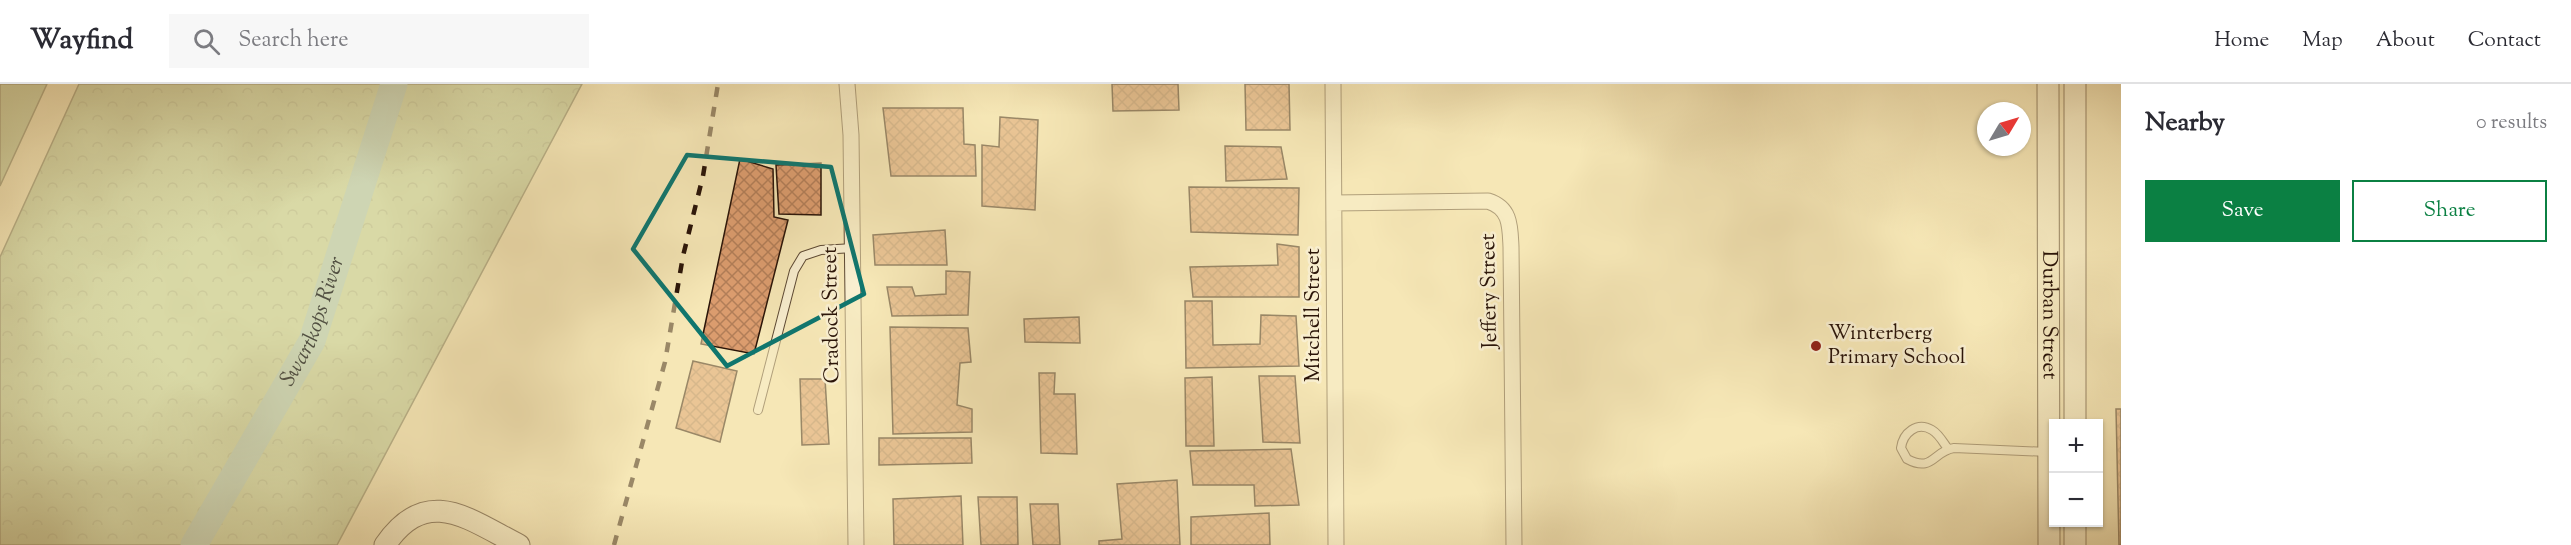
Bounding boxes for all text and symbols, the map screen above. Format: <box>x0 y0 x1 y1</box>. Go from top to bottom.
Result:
search box <box>169 14 589 68</box>
text: Wayfind <box>30 21 133 61</box>
icon: search <box>190 25 223 58</box>
text: Search here <box>238 25 349 57</box>
text: Home <box>2214 26 2269 56</box>
text: Map <box>2302 26 2343 56</box>
text: About <box>2376 26 2435 56</box>
text: Contact <box>2468 26 2541 56</box>
north arrow <box>1977 102 2031 156</box>
text: Nearby <box>2145 105 2225 142</box>
text: 0 results <box>2476 109 2547 138</box>
button: Save <box>2145 180 2340 242</box>
button: Share <box>2352 180 2547 242</box>
street label: Jeffery Street <box>1474 233 1506 350</box>
street label: Cradock Street <box>816 246 848 384</box>
street label: Mitchell Street <box>1299 248 1329 382</box>
street label: Durban Street <box>2033 251 2064 379</box>
water label: Swartkops River <box>273 253 354 393</box>
place label: Winterberg Primary School <box>1828 319 1966 373</box>
marker: Winterberg Primary School <box>1809 339 1823 353</box>
map controls <box>2049 419 2103 527</box>
button: + <box>2049 419 2103 473</box>
button: − <box>2049 473 2103 527</box>

